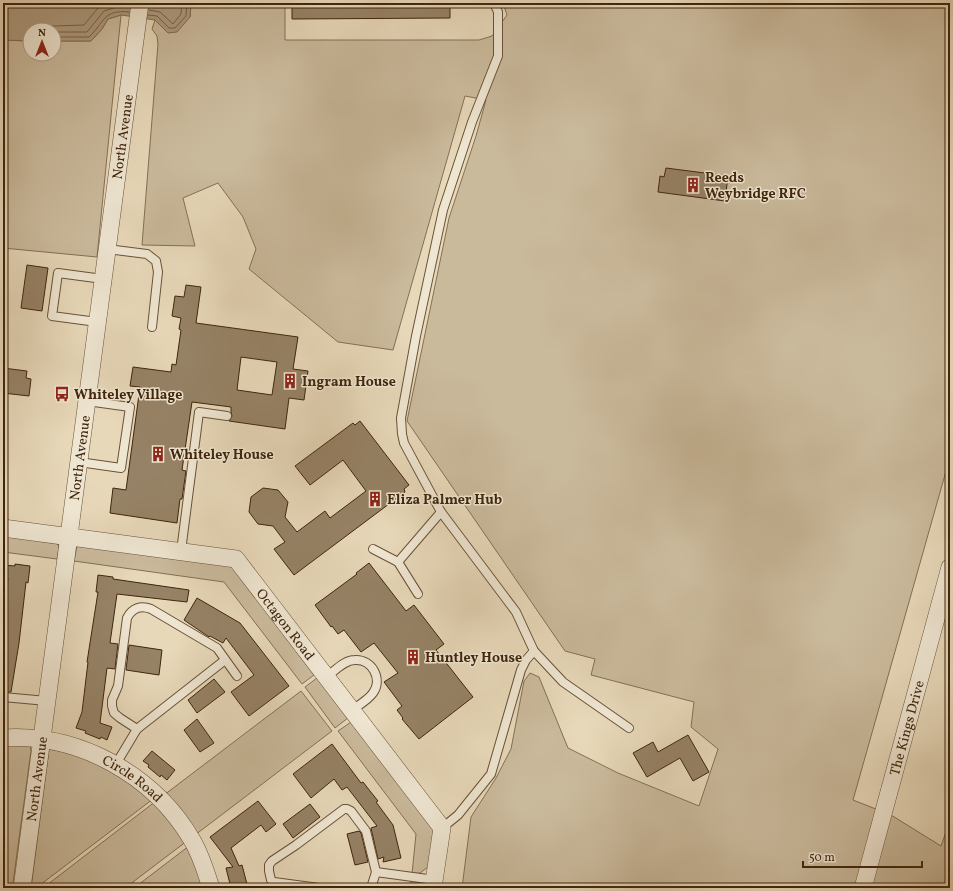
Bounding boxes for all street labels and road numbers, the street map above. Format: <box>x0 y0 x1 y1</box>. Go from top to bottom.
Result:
street label: North Avenue <box>109 93 139 181</box>
street label: North Avenue <box>66 414 96 502</box>
street label: Octagon Road <box>251 585 318 665</box>
street label: The Kings Drive <box>886 678 930 778</box>
street label: North Avenue <box>23 735 53 823</box>
street label: Circle Road <box>99 751 166 807</box>

